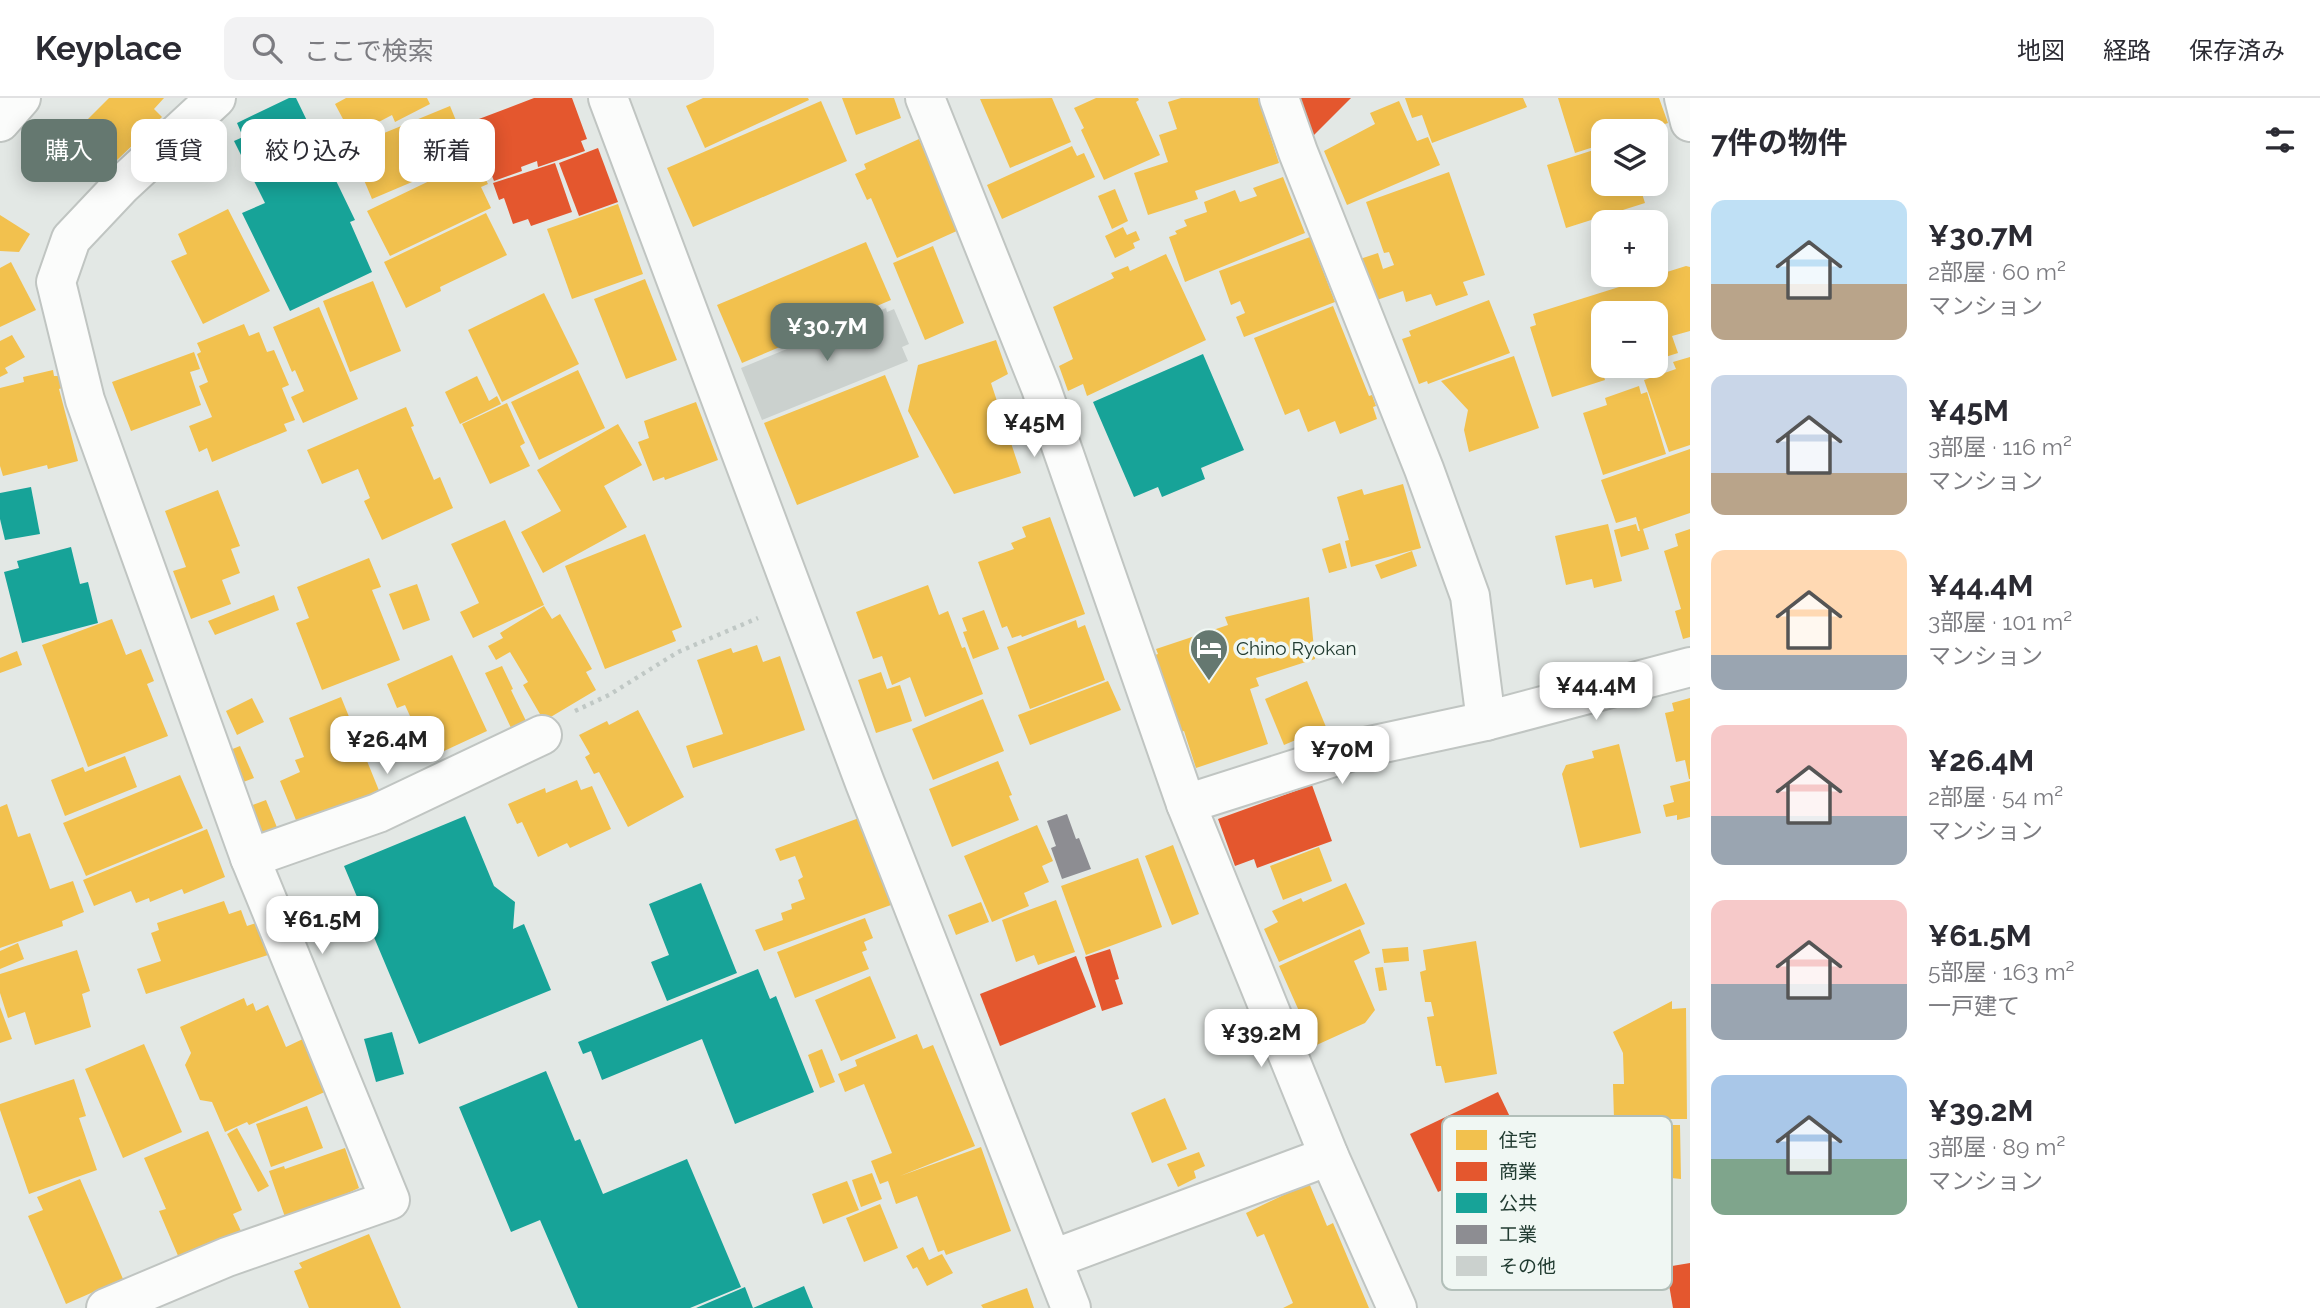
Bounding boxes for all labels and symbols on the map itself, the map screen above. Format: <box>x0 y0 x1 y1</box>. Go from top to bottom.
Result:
pin: ¥30.7M <box>770 303 884 363</box>
pin: ¥45M <box>993 400 1075 459</box>
hotel icon: Chino Ryokan <box>1188 627 1230 682</box>
place label: Chino Ryokan <box>1236 637 1357 659</box>
pin: ¥44.4M <box>1539 662 1653 722</box>
pin: ¥26.4M <box>330 716 444 776</box>
pin: ¥70M <box>1301 726 1383 786</box>
pin: ¥61.5M <box>265 896 379 956</box>
pin: ¥39.2M <box>1204 1010 1318 1069</box>
legend <box>1442 1116 1672 1290</box>
text: 住宅 <box>1499 1129 1537 1151</box>
text: 商業 <box>1499 1160 1537 1182</box>
text: 公共 <box>1499 1192 1537 1214</box>
text: 工業 <box>1499 1223 1537 1245</box>
text: その他 <box>1499 1255 1556 1277</box>

